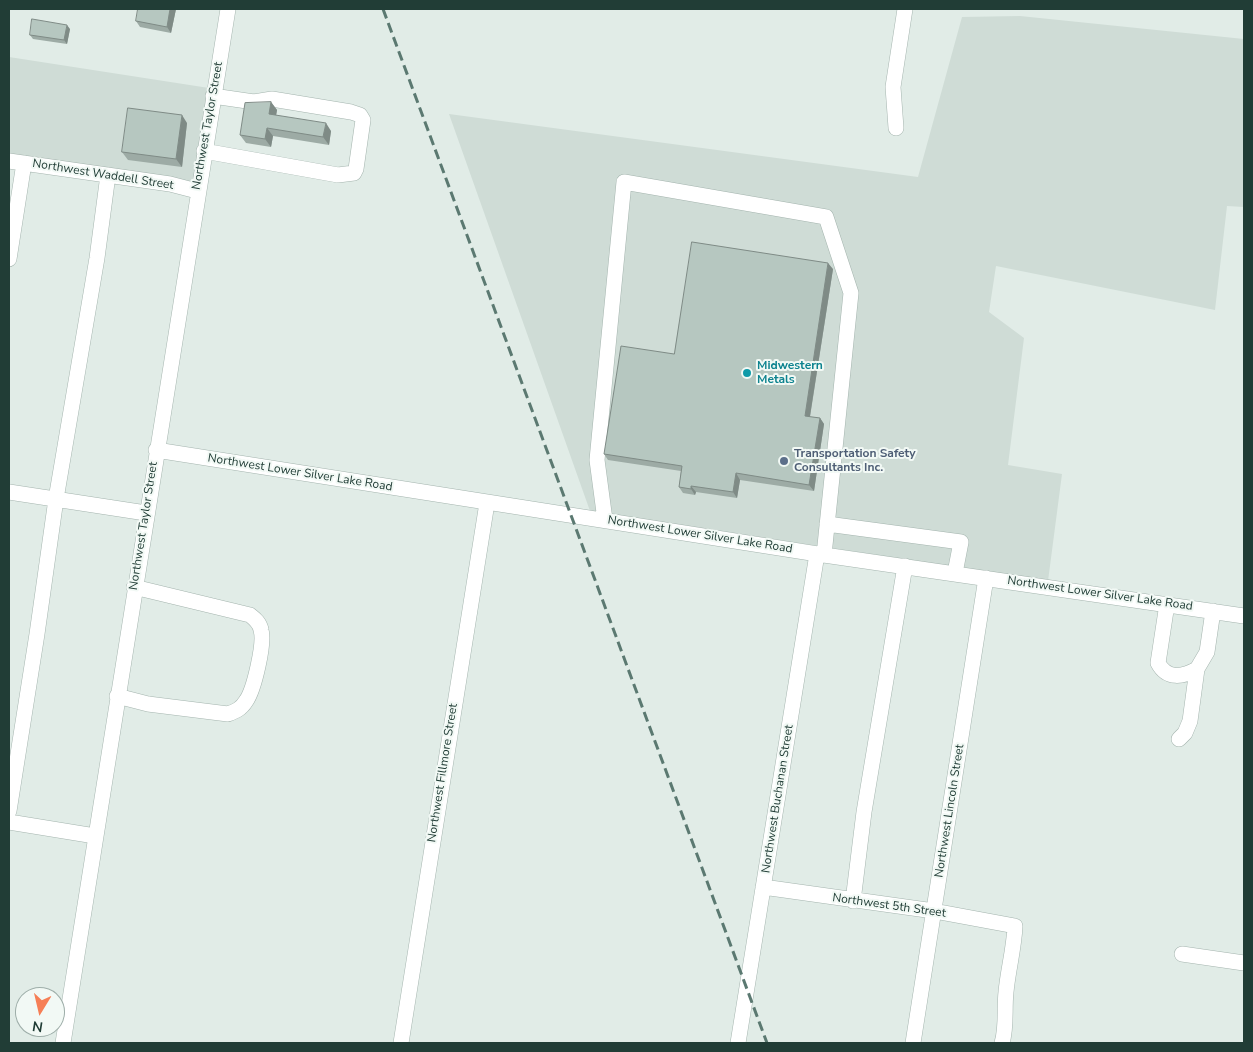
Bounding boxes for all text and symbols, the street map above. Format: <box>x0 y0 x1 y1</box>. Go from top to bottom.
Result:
street label: Northwest Taylor Street <box>190 61 226 191</box>
street label: Northwest Waddell Street <box>31 157 175 193</box>
place label: Midwestern Metals <box>757 359 823 387</box>
marker: Midwestern Metals <box>741 367 753 379</box>
place label: Transportation Safety Consultants Inc. <box>794 447 916 475</box>
street label: Northwest Lower Silver Lake Road <box>207 451 393 495</box>
marker: Transportation Safety Consultants Inc. <box>778 455 790 467</box>
street label: Northwest Taylor Street <box>127 461 161 591</box>
street label: Northwest Lower Silver Lake Road <box>607 513 793 557</box>
street label: Northwest Lower Silver Lake Road <box>1006 574 1194 614</box>
street label: Northwest Fillmore Street <box>425 703 461 843</box>
street label: Northwest Buchanan Street <box>759 724 797 874</box>
street label: Northwest Lincoln Street <box>932 743 968 879</box>
street label: Northwest 5th Street <box>831 891 947 921</box>
north arrow <box>15 987 65 1037</box>
text: N <box>31 1016 44 1037</box>

